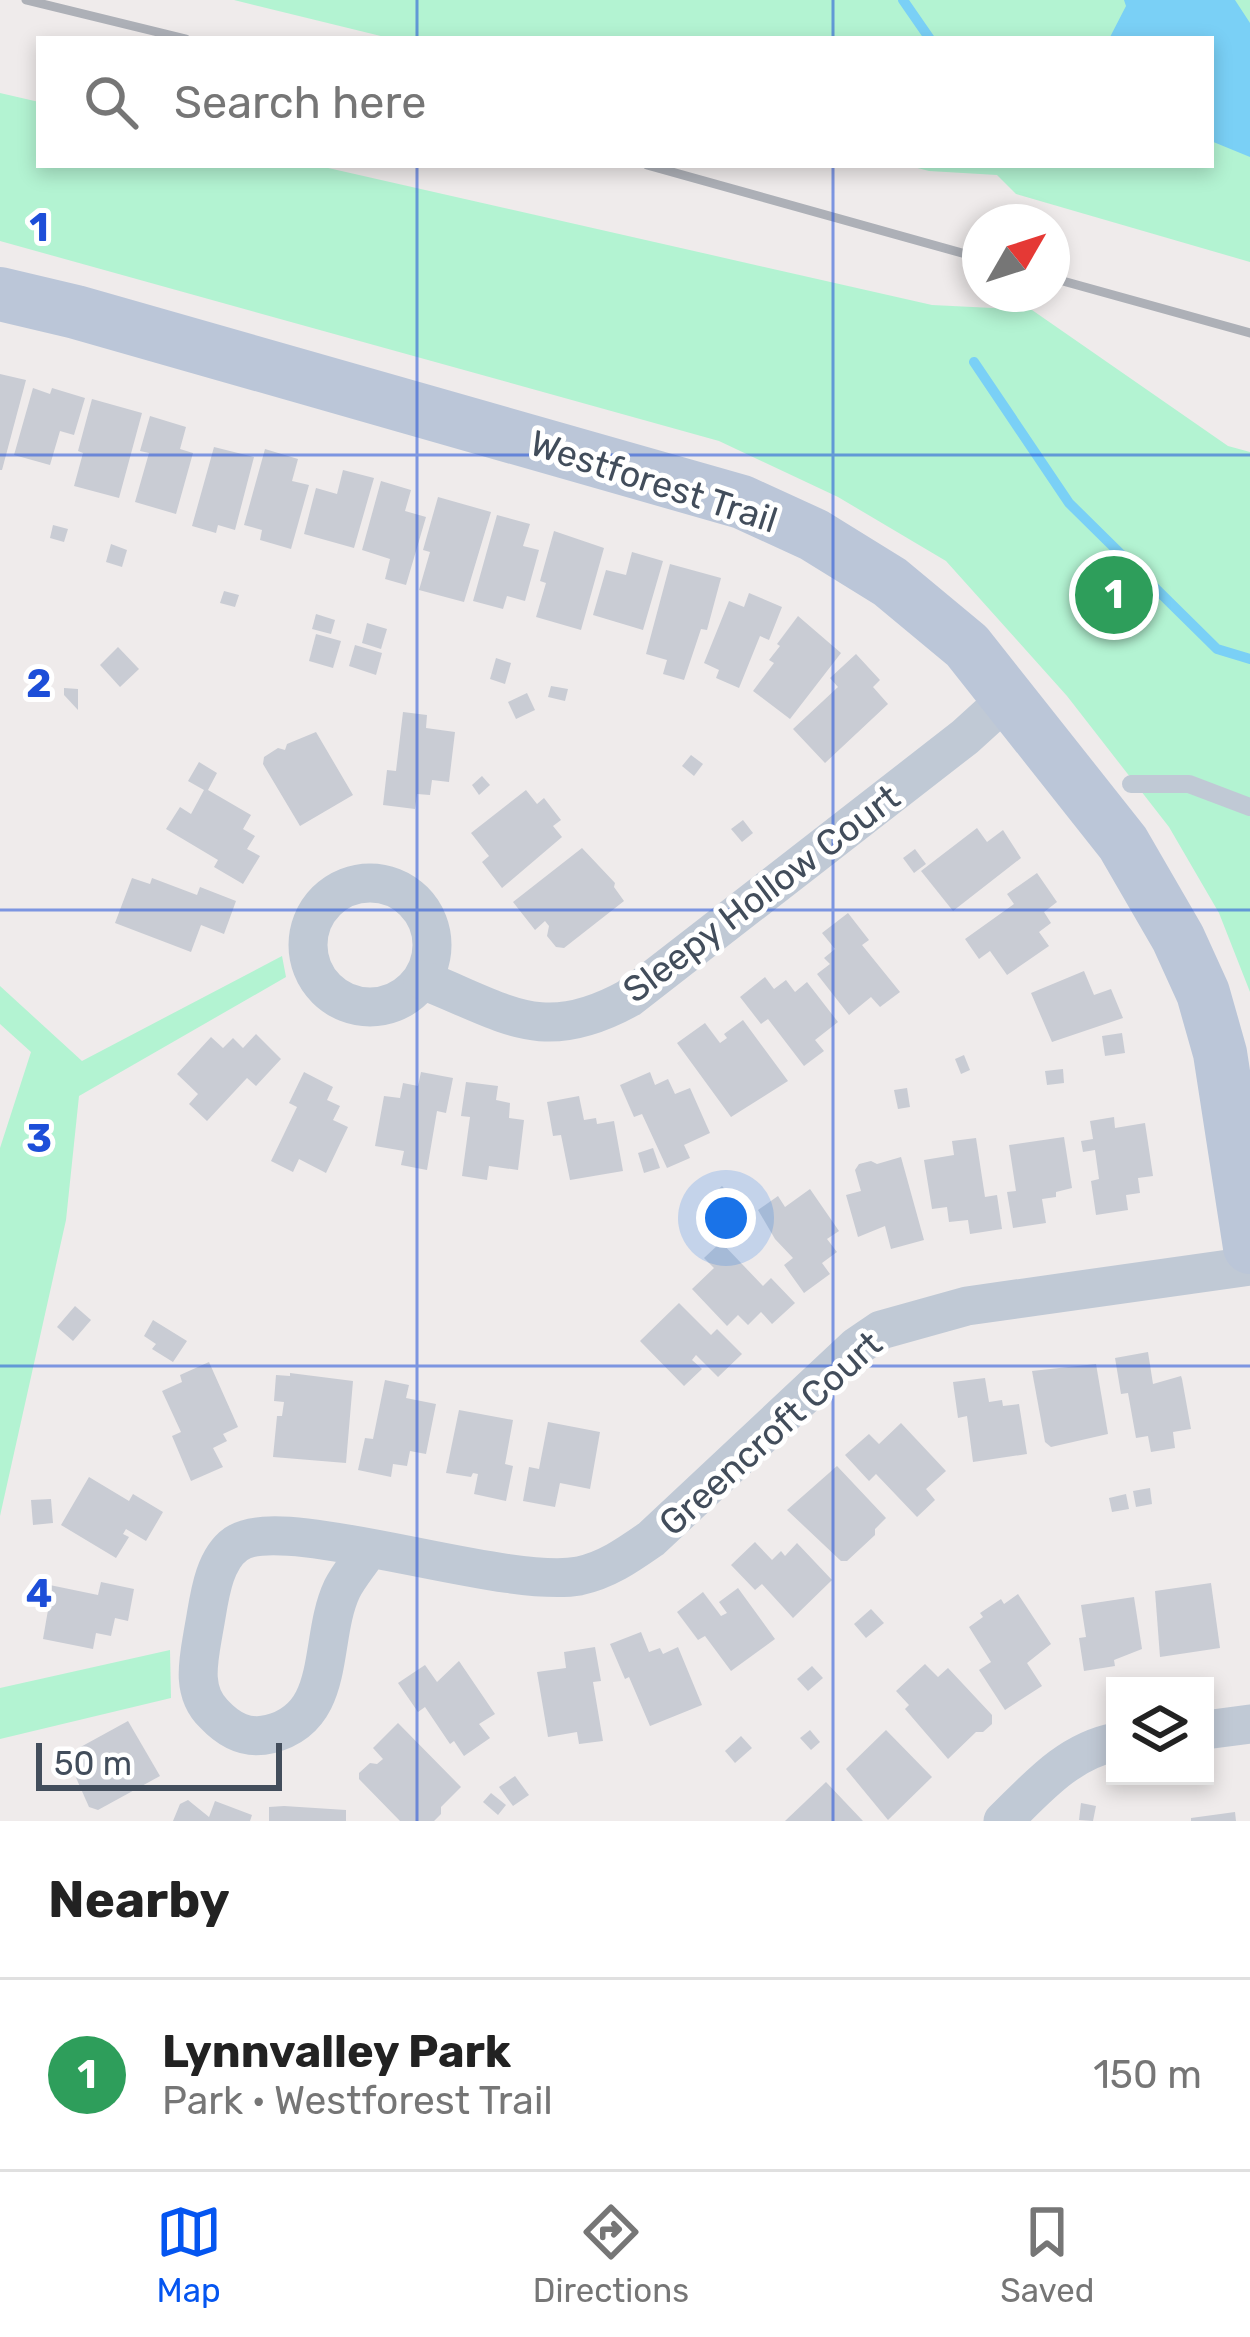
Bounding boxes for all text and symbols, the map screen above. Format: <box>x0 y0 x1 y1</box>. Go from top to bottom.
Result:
search box <box>36 36 1214 168</box>
icon: search <box>78 69 144 135</box>
text: Search here <box>174 76 426 129</box>
north arrow <box>962 204 1070 312</box>
text: 1 <box>29 205 49 251</box>
street label: Westforest Trail <box>525 421 783 542</box>
pin: 1 <box>1075 550 1153 640</box>
text: 2 <box>26 661 52 707</box>
street label: Sleepy Hollow Court <box>615 775 908 1011</box>
text: 3 <box>26 1116 52 1162</box>
your location <box>696 1188 756 1248</box>
street label: Greencroft Court <box>650 1322 890 1545</box>
text: 4 <box>26 1571 52 1617</box>
map controls <box>1106 1677 1214 1785</box>
button: layers <box>1106 1677 1214 1785</box>
scale bar <box>36 1737 282 1790</box>
text: 50 m <box>54 1744 132 1783</box>
text: Nearby <box>48 1869 230 1930</box>
text: Lynnvalley Park <box>162 2025 511 2078</box>
text: 1 <box>77 2052 97 2098</box>
text: 150 m <box>1093 2052 1202 2098</box>
text: Park · Westforest Trail <box>162 2078 553 2124</box>
tab: Map <box>156 2199 222 2310</box>
tab: Directions <box>533 2199 689 2310</box>
tab: Saved <box>1000 2199 1094 2310</box>

